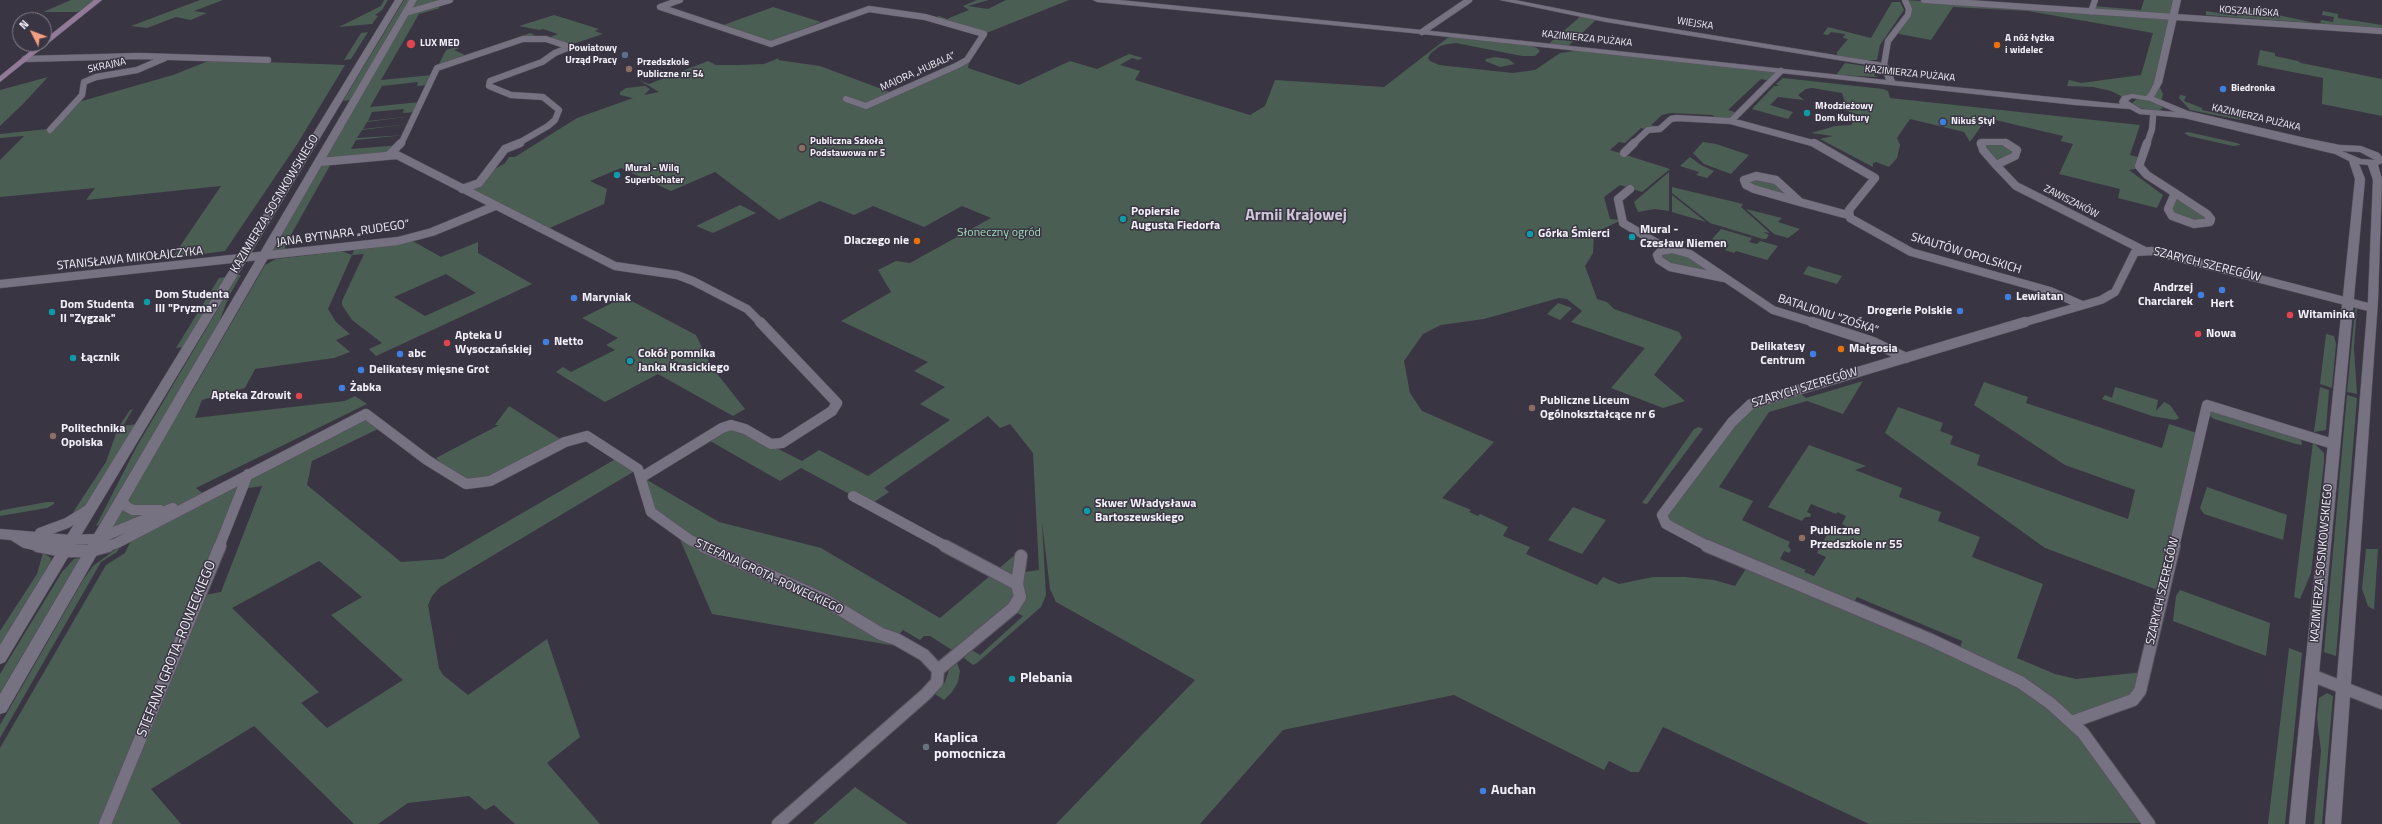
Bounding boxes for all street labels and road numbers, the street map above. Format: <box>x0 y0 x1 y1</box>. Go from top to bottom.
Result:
street label: KOSZALIŃSKA <box>2219 4 2279 20</box>
street label: WIEJSKA <box>1676 15 1714 33</box>
street label: KAZIMIERZA PUŻAKA <box>1541 28 1633 50</box>
street label: MAJORA „HUBALA” <box>879 50 957 94</box>
street label: SKRAJNA <box>87 56 127 76</box>
street label: KAZIMIERZA PUŻAKA <box>1864 63 1956 85</box>
street label: KAZIMIERZA PUŻAKA <box>2210 102 2302 134</box>
street label: KAZIMIERZA SOSNKOWSKIEGO <box>228 132 322 276</box>
street label: ZAWISZAKÓW <box>2041 183 2101 221</box>
street label: JANA BYTNARA „RUDEGO” <box>276 218 410 250</box>
street label: SKAUTÓW OPOLSKICH <box>1909 230 2023 278</box>
street label: STANISŁAWA MIKOŁAJCZYKA <box>56 244 204 274</box>
street label: SZARYCH SZEREGÓW <box>2152 245 2262 285</box>
street label: BATALIONU "ZOŚKA" <box>1776 292 1880 338</box>
street label: SZARYCH SZEREGÓW <box>1750 365 1860 411</box>
street label: KAZIMIERZA SOSNKOWSKIEGO <box>2308 483 2336 643</box>
street label: STEFANA GROTA-ROWECKIEGO <box>693 536 845 618</box>
street label: SZARYCH SZEREGÓW <box>2144 536 2182 646</box>
street label: STEFANA GROTA-ROWECKIEGO <box>134 558 220 740</box>

